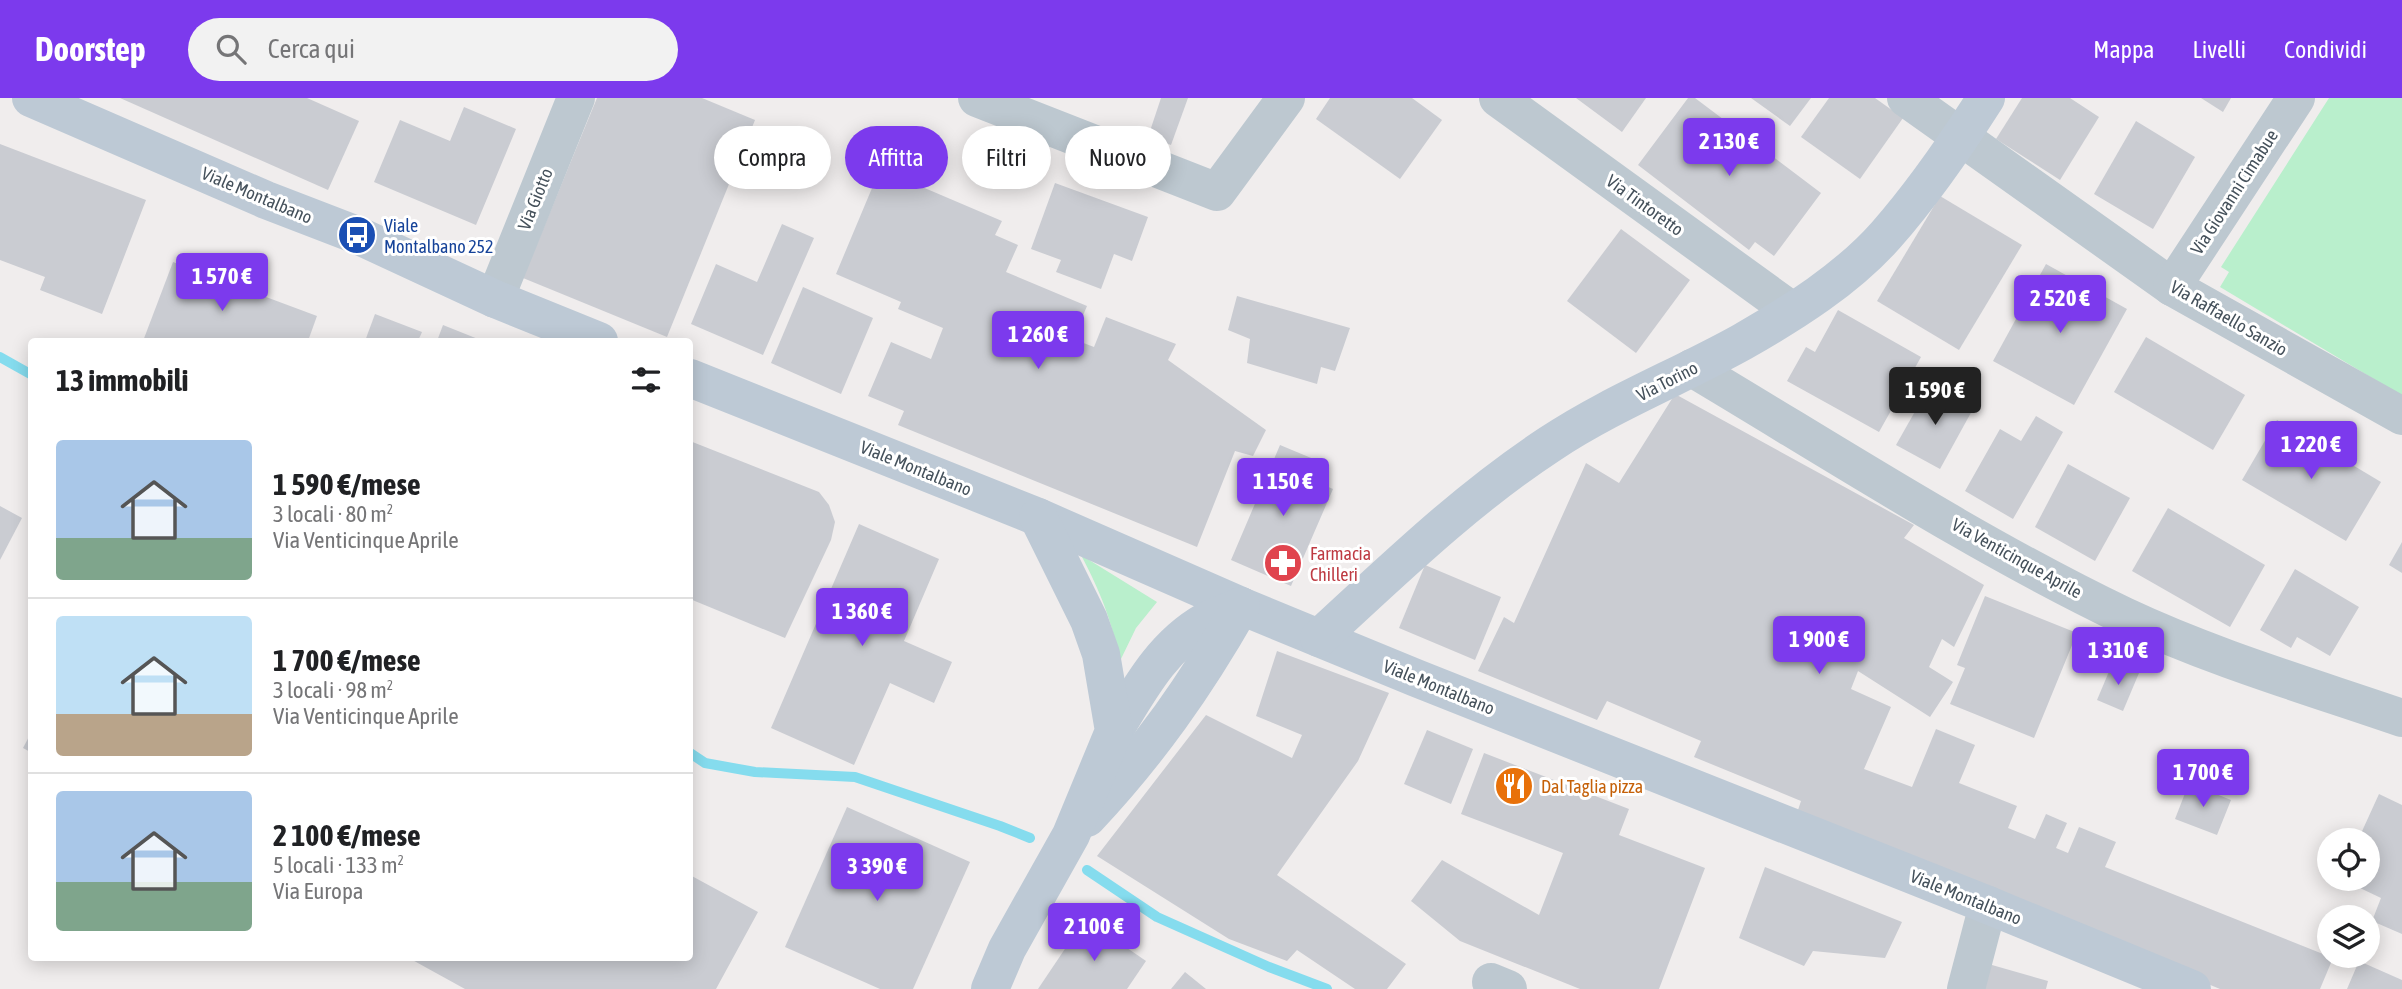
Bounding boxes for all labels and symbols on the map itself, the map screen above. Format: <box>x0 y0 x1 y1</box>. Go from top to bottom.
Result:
pin: 2 130 € <box>1664 118 1794 178</box>
street label: Via Giovanni Cimabue <box>2186 126 2282 258</box>
street label: Viale Montalbano <box>198 162 316 228</box>
street label: Via Giotto <box>513 165 557 233</box>
street label: Via Tintoretto <box>1602 170 1688 240</box>
bus stop icon: Viale Montalbano 252 <box>336 214 378 256</box>
place label: Viale Montalbano 252 <box>384 215 494 257</box>
pin: 1 570 € <box>157 254 287 313</box>
pin: 2 520 € <box>1995 275 2125 335</box>
street label: Via Raffaello Sanzio <box>2167 276 2291 360</box>
pin: 1 260 € <box>973 312 1103 371</box>
street label: Via Torino <box>1633 357 1701 405</box>
pin: 1 590 € <box>1870 368 2000 427</box>
pin: 1 220 € <box>2246 422 2376 481</box>
street label: Viale Montalbano <box>857 436 975 500</box>
pin: 1 150 € <box>1218 458 1348 518</box>
street label: Via Venticinque Aprile <box>1948 514 2086 602</box>
pharmacy icon: Farmacia Chilleri <box>1262 542 1304 584</box>
place label: Farmacia Chilleri <box>1310 543 1371 585</box>
pin: 1 360 € <box>797 588 927 648</box>
pin: 1 900 € <box>1754 616 1884 676</box>
pin: 1 310 € <box>2053 628 2183 687</box>
street label: Viale Montalbano <box>1380 655 1498 719</box>
pin: 1 700 € <box>2138 750 2268 809</box>
restaurant icon: Dal Taglia pizza <box>1493 765 1535 807</box>
place label: Dal Taglia pizza <box>1541 776 1643 797</box>
pin: 3 390 € <box>812 844 942 903</box>
street label: Viale Montalbano <box>1907 865 2025 929</box>
pin: 2 100 € <box>1029 904 1159 963</box>

